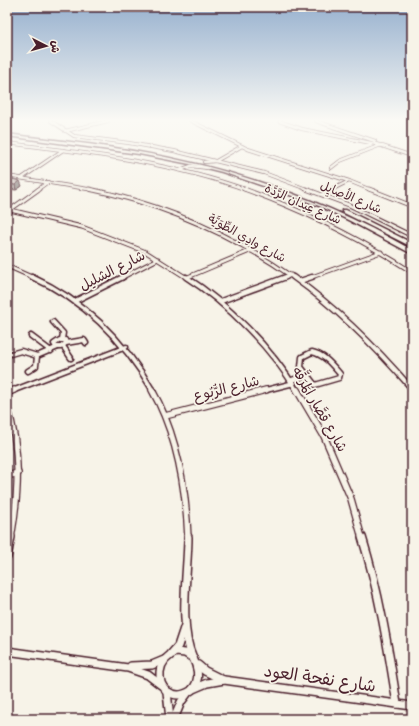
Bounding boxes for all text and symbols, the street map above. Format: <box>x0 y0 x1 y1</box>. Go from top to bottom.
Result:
north arrow <box>26 26 66 66</box>
text: ش <box>48 40 63 54</box>
street label: شارع الأصايِل <box>318 177 384 218</box>
street label: شارع عِيدان الرَّدَّة <box>262 180 344 229</box>
street label: شارع وادِي الطِّوَيَّة <box>205 210 288 267</box>
street label: شارع الشليل <box>77 247 148 295</box>
street label: شارع قصَّار المَرَقَّه <box>287 361 355 455</box>
street label: شارع الرُّبُوع <box>191 372 262 407</box>
street label: شارع نفحة العود <box>263 661 377 698</box>

